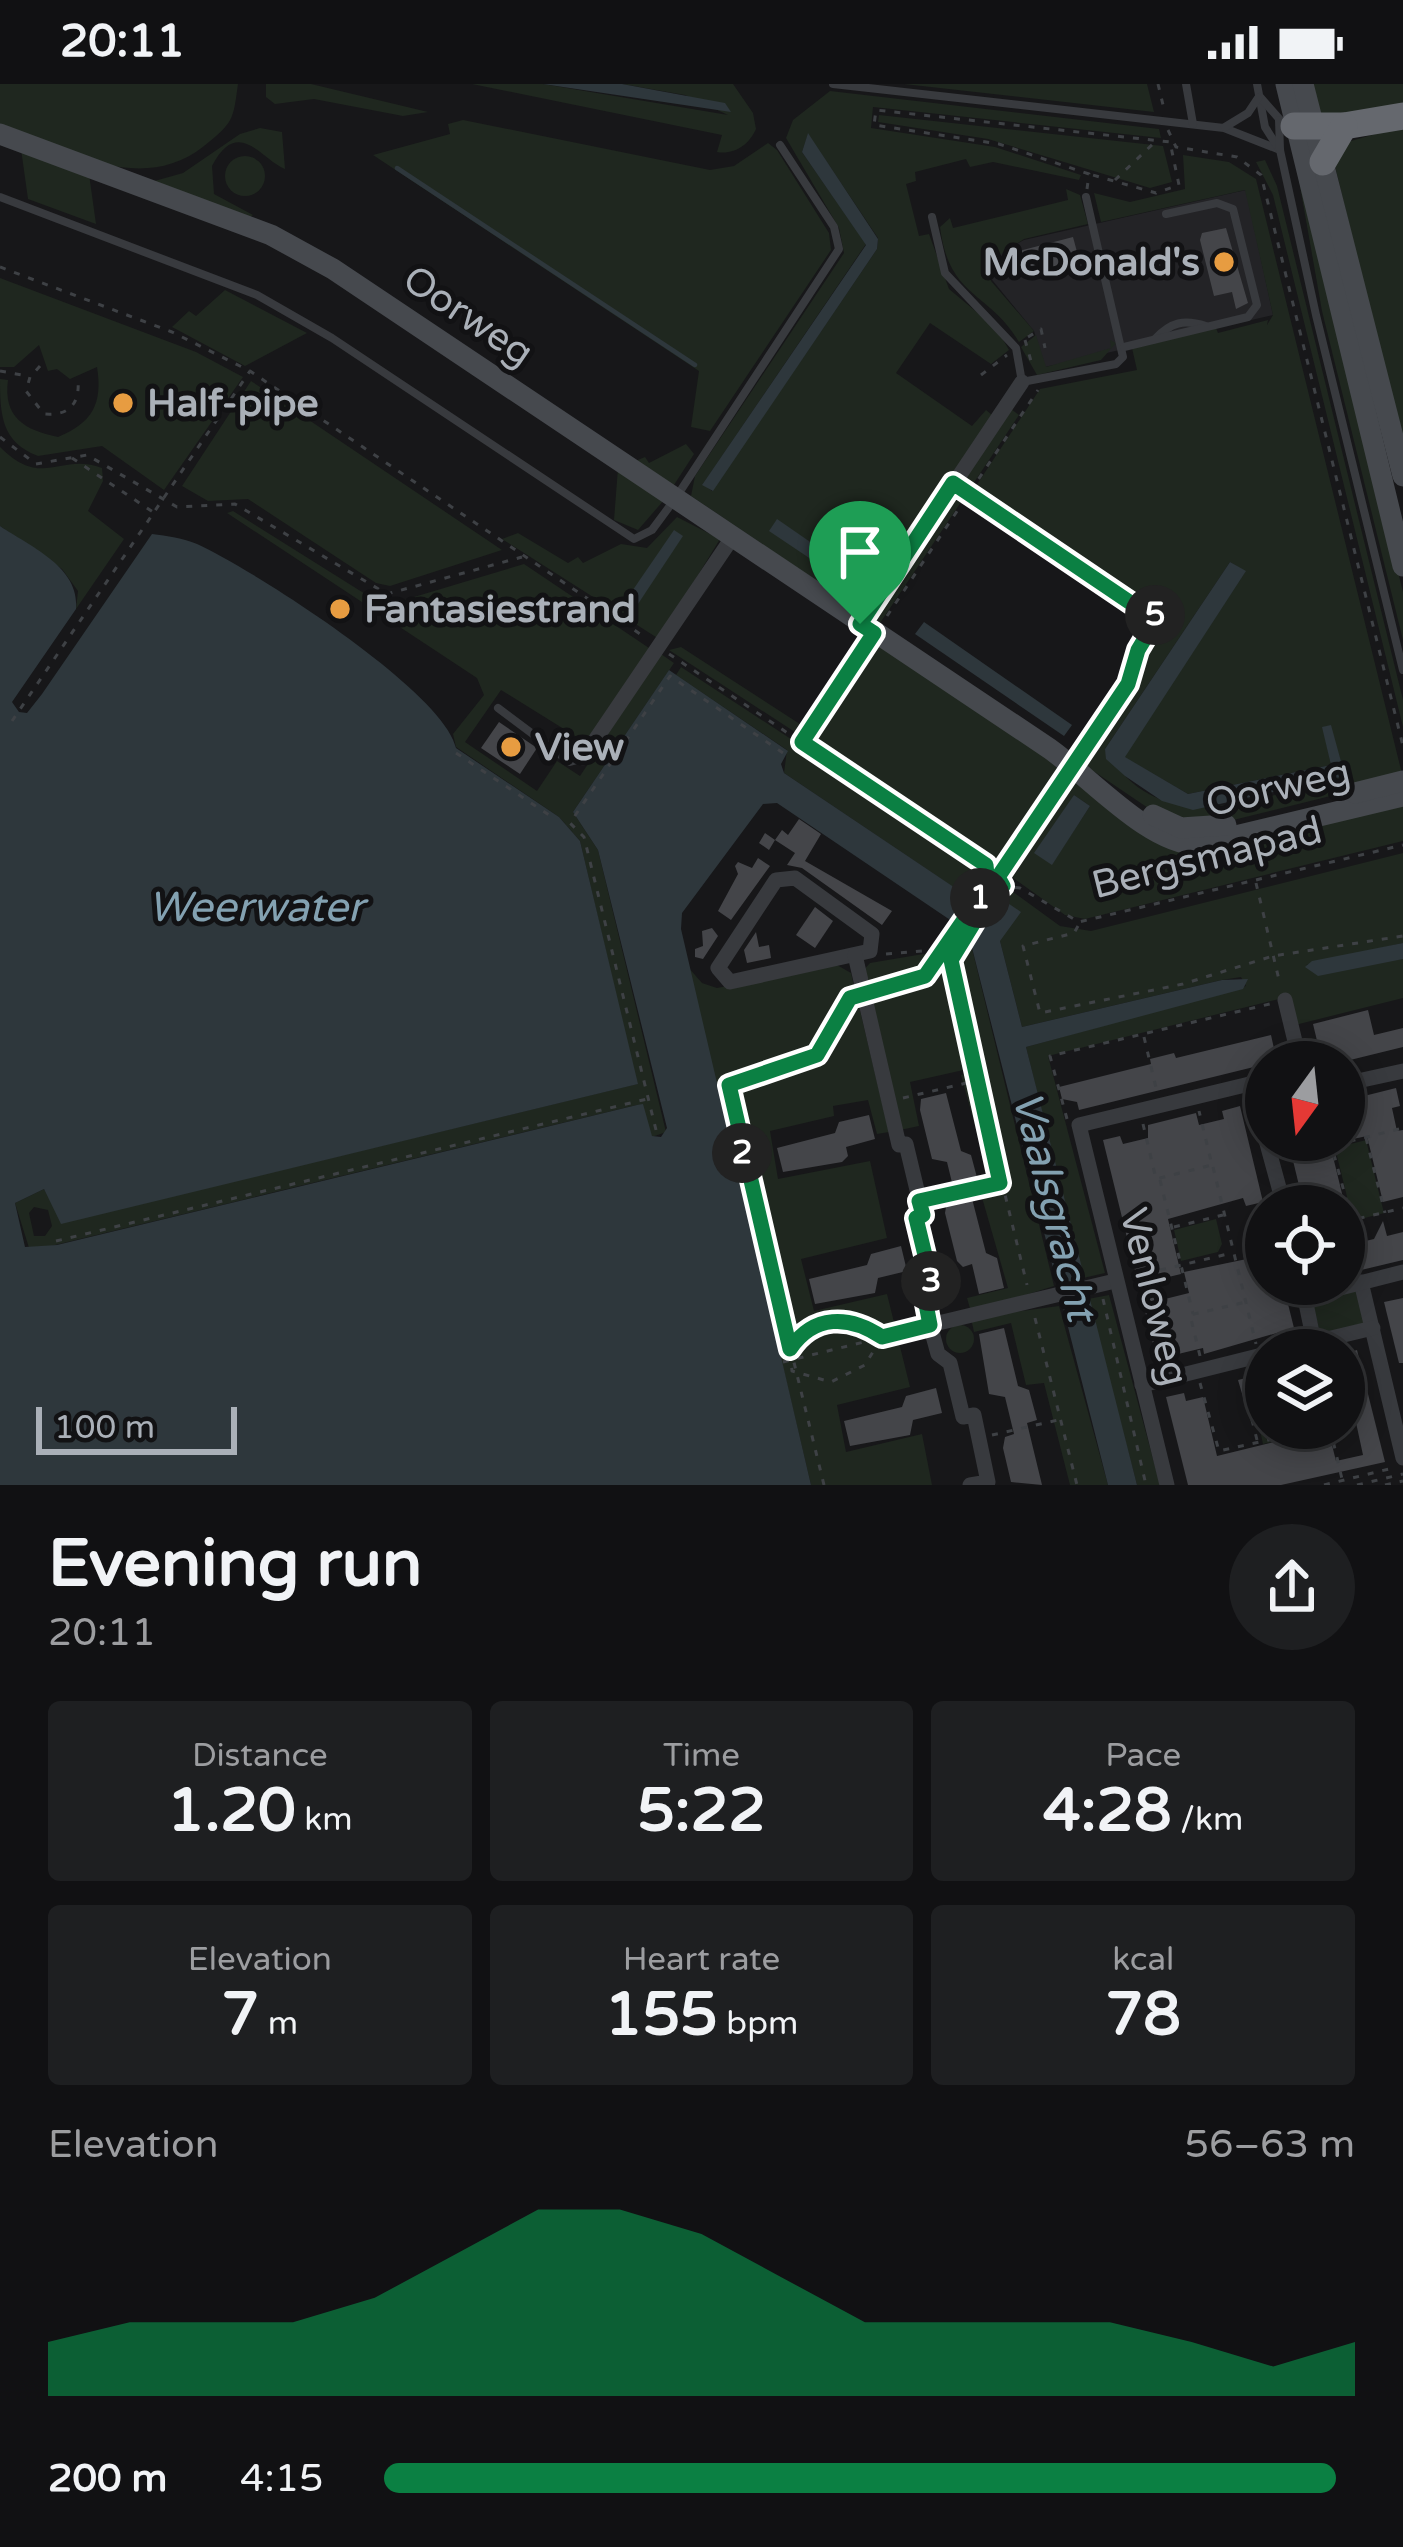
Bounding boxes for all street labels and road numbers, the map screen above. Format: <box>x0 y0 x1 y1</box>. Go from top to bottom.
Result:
street label: Oorweg <box>394 255 542 377</box>
street label: Oorweg <box>1201 749 1355 827</box>
street label: Bergsmapad <box>1087 807 1327 909</box>
street label: Venloweg <box>1109 1203 1199 1391</box>

